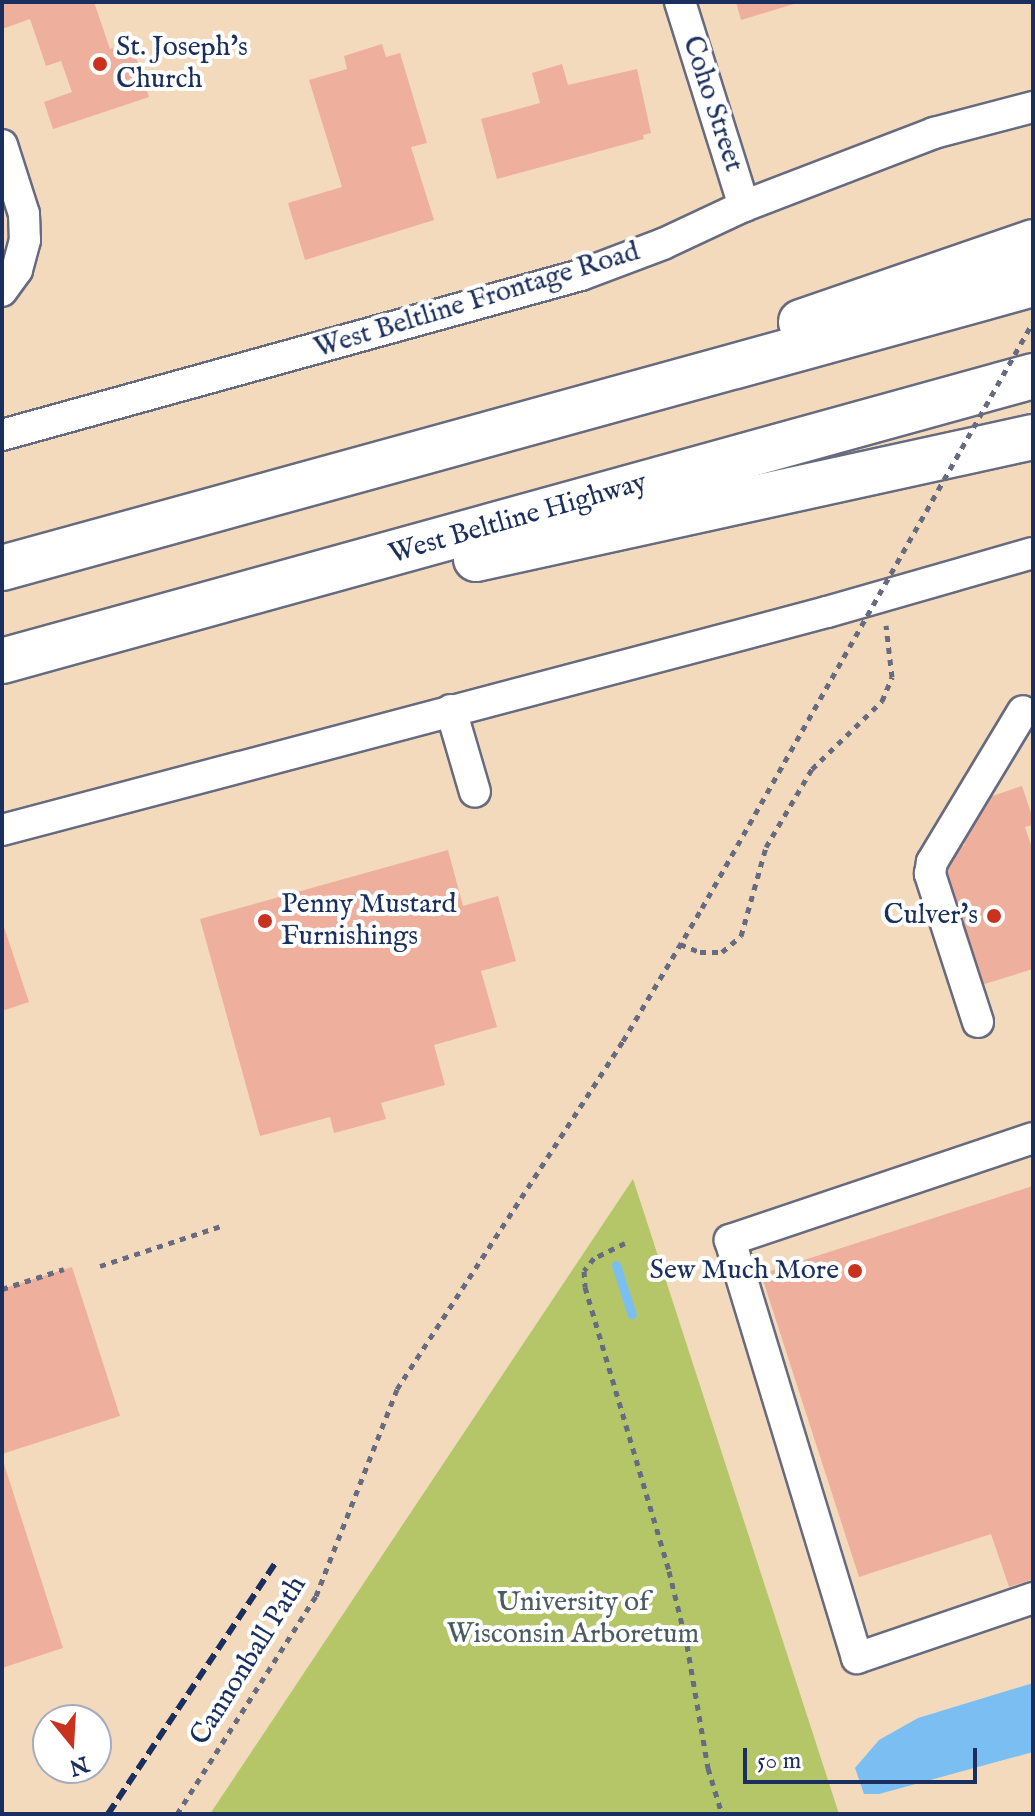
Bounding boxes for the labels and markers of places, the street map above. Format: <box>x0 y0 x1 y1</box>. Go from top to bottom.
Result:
place label: St. Joseph's Church <box>116 31 248 97</box>
marker: St. Joseph's Church <box>91 55 109 73</box>
place label: Penny Mustard Furnishings <box>281 888 456 954</box>
place label: Culver's <box>883 899 978 933</box>
marker: Culver's <box>985 907 1003 925</box>
marker: Penny Mustard Furnishings <box>256 912 274 930</box>
place label: Sew Much More <box>650 1254 839 1288</box>
marker: Sew Much More <box>846 1262 864 1280</box>

